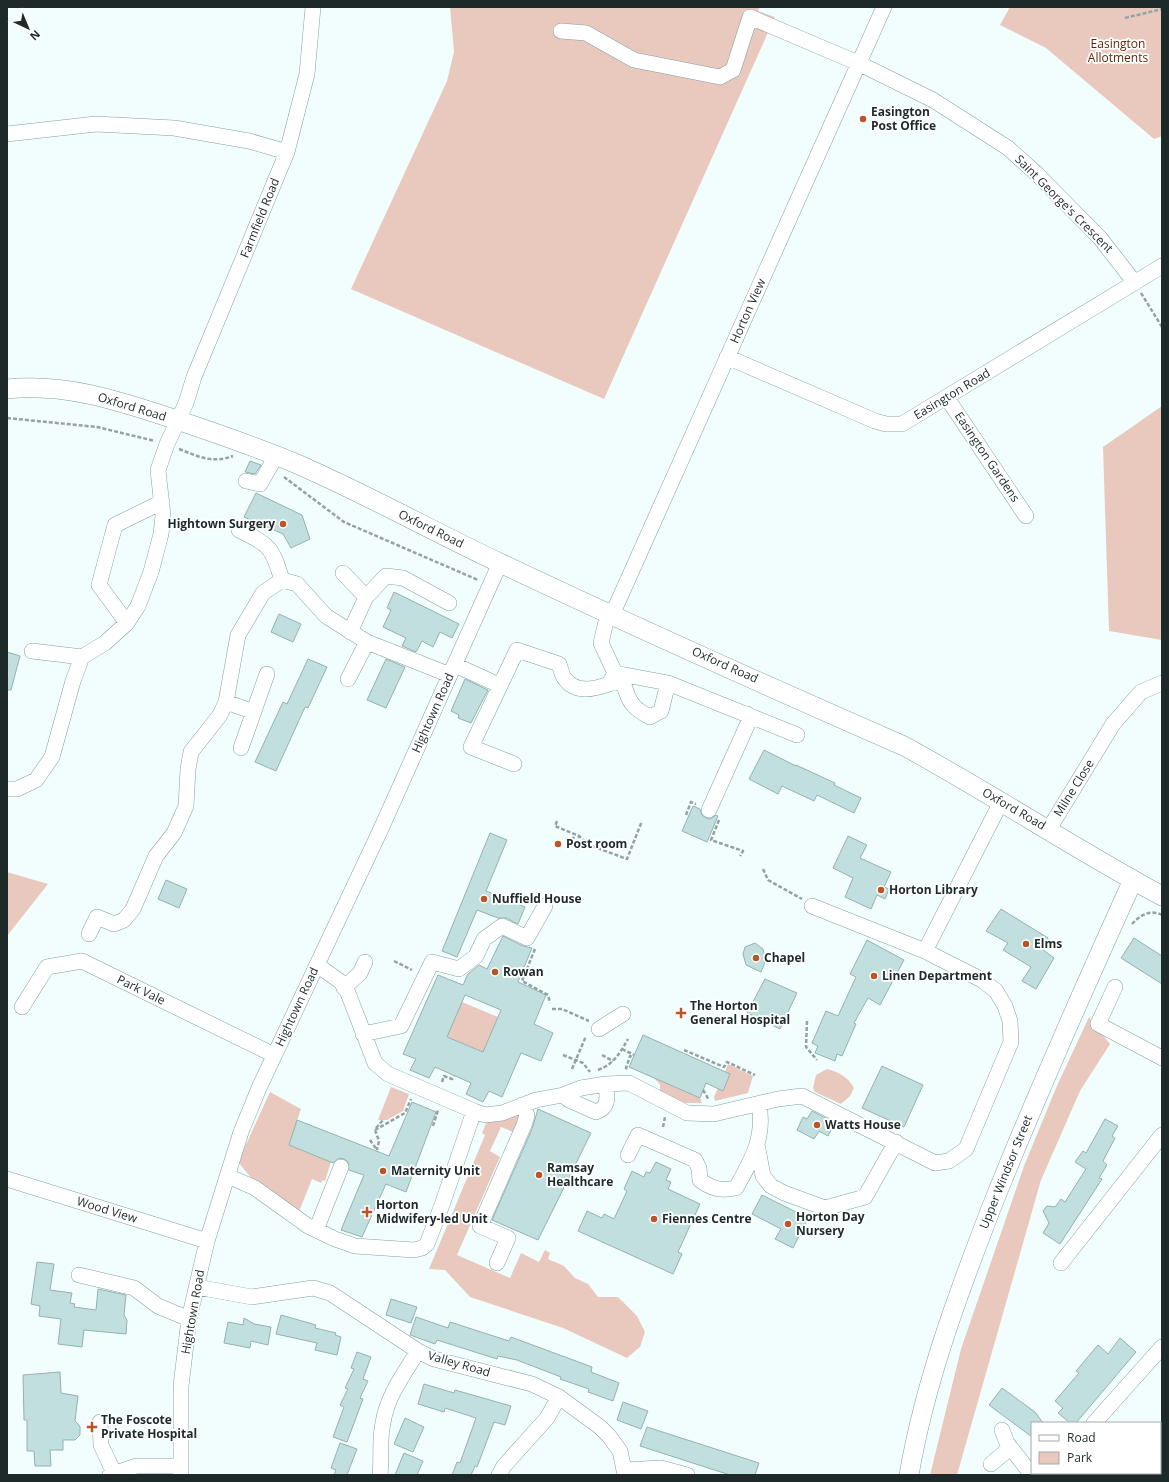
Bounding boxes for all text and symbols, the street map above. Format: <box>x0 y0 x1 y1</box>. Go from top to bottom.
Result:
north arrow <box>8 8 48 48</box>
text: N <box>27 27 44 44</box>
park label: Easington Allotments <box>1088 35 1148 66</box>
place label: Easington Post Office <box>871 103 936 134</box>
marker: Easington Post Office <box>858 114 868 124</box>
street label: Saint George's Crescent <box>1012 151 1117 256</box>
street label: Farmfield Road <box>236 175 283 260</box>
street label: Horton View <box>726 275 770 346</box>
street label: Easington Road <box>910 364 993 423</box>
street label: Oxford Road <box>96 388 169 425</box>
street label: Easington Gardens <box>951 408 1024 505</box>
street label: Oxford Road <box>396 505 467 552</box>
place label: Hightown Surgery <box>167 515 275 532</box>
marker: Hightown Surgery <box>278 519 288 529</box>
street label: Oxford Road <box>689 642 761 687</box>
street label: Hightown Road <box>407 670 458 755</box>
street label: Milne Close <box>1049 756 1098 820</box>
street label: Oxford Road <box>979 783 1049 834</box>
place label: Post room <box>566 835 627 852</box>
marker: Post room <box>553 839 563 849</box>
place label: Horton Library <box>889 881 978 898</box>
marker: Horton Library <box>876 885 886 895</box>
place label: Nuffield House <box>492 890 582 907</box>
marker: Nuffield House <box>479 894 489 904</box>
place label: Elms <box>1034 935 1062 952</box>
marker: Elms <box>1021 939 1031 949</box>
place label: Chapel <box>764 949 805 966</box>
marker: Chapel <box>751 953 761 963</box>
place label: Rowan <box>503 963 544 980</box>
street label: Hightown Road <box>271 964 322 1049</box>
marker: Rowan <box>490 967 500 977</box>
place label: Linen Department <box>882 967 992 984</box>
street label: Park Vale <box>114 971 168 1009</box>
marker: Linen Department <box>869 971 879 981</box>
place label: The Horton General Hospital <box>690 997 790 1028</box>
marker: The Horton General Hospital <box>675 1007 687 1019</box>
street label: Upper Windsor Street <box>975 1112 1036 1231</box>
place label: Watts House <box>825 1116 901 1133</box>
marker: Watts House <box>812 1120 822 1130</box>
place label: Ramsay Healthcare <box>547 1159 613 1190</box>
place label: Maternity Unit <box>391 1162 480 1179</box>
marker: Maternity Unit <box>378 1166 388 1176</box>
marker: Ramsay Healthcare <box>534 1170 544 1180</box>
street label: Wood View <box>75 1192 140 1227</box>
place label: Horton Midwifery-led Unit <box>376 1196 488 1227</box>
marker: Horton Midwifery-led Unit <box>361 1206 373 1218</box>
place label: Horton Day Nursery <box>796 1208 865 1239</box>
place label: Fiennes Centre <box>662 1210 752 1227</box>
marker: Fiennes Centre <box>649 1214 659 1224</box>
marker: Horton Day Nursery <box>783 1219 793 1229</box>
street label: Hightown Road <box>177 1268 208 1356</box>
street label: Valley Road <box>426 1346 492 1381</box>
place label: The Foscote Private Hospital <box>101 1411 197 1442</box>
marker: The Foscote Private Hospital <box>86 1421 98 1433</box>
legend <box>1031 1422 1161 1474</box>
text: Road <box>1067 1429 1096 1446</box>
text: Park <box>1067 1449 1093 1466</box>

